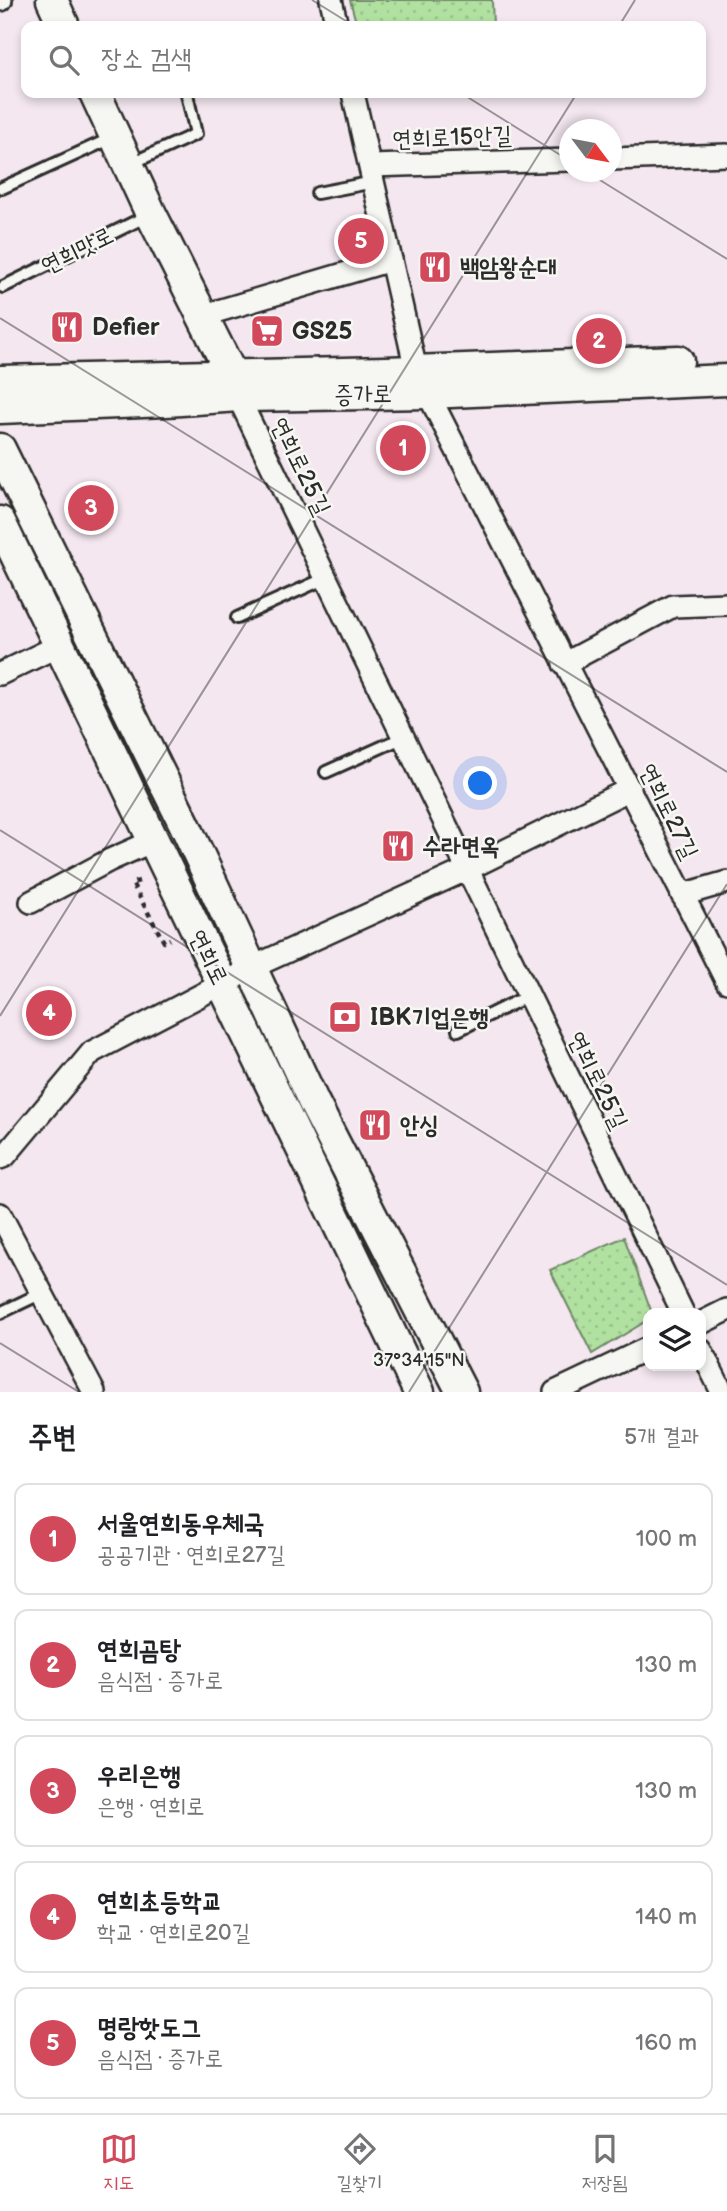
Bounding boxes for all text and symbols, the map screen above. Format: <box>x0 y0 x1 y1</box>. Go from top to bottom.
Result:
search box <box>21 21 706 98</box>
icon: search <box>45 41 83 79</box>
text: 장소 검색 <box>101 44 192 75</box>
north arrow <box>559 119 622 182</box>
street label: 연희로15안길 <box>392 121 512 154</box>
pin: 5 <box>338 215 384 267</box>
street label: 연희맛로 <box>36 220 118 280</box>
restaurant icon: 백암왕순대 <box>416 248 454 286</box>
place label: 백암왕순대 <box>460 253 557 282</box>
restaurant icon: Defier <box>48 308 86 346</box>
supermarket icon: GS25 <box>248 312 286 350</box>
place label: Defier <box>92 313 160 342</box>
pin: 2 <box>576 315 622 367</box>
place label: GS25 <box>292 317 353 346</box>
street label: 증가로 <box>334 379 392 410</box>
street label: 연희로25길 <box>264 413 337 520</box>
pin: 1 <box>380 422 426 474</box>
pin: 3 <box>68 482 114 534</box>
street label: 연희로27길 <box>633 758 704 864</box>
your location <box>463 766 497 800</box>
restaurant icon: 수라면옥 <box>379 827 417 865</box>
place label: 수라면옥 <box>422 832 499 861</box>
street label: 연희로 <box>183 925 234 990</box>
pin: 4 <box>26 987 72 1039</box>
bank icon: IBK기업은행 <box>326 998 364 1036</box>
place label: IBK기업은행 <box>370 1003 489 1032</box>
street label: 연희로25길 <box>561 1027 634 1134</box>
restaurant icon: 안싱 <box>356 1106 394 1144</box>
place label: 안싱 <box>400 1111 439 1140</box>
map controls <box>643 1308 706 1371</box>
button: layers <box>643 1308 706 1371</box>
text: 37°34'15"N <box>373 1350 465 1371</box>
text: 주변 <box>28 1420 76 1456</box>
text: 5개 결과 <box>624 1423 699 1451</box>
text: 서울연희동우체국 <box>97 1509 264 1540</box>
text: 1 <box>48 1525 58 1553</box>
text: 100 m <box>636 1525 697 1553</box>
text: 공공기관 · 연희로27길 <box>97 1541 285 1569</box>
text: 연희곰탕 <box>97 1635 181 1666</box>
text: 2 <box>46 1651 60 1679</box>
text: 130 m <box>635 1651 697 1679</box>
text: 음식점 · 증가로 <box>97 1667 223 1695</box>
text: 우리은행 <box>97 1761 181 1792</box>
text: 3 <box>46 1777 60 1805</box>
text: 130 m <box>635 1777 697 1805</box>
text: 은행 · 연희로 <box>97 1793 205 1821</box>
text: 연희초등학교 <box>97 1887 223 1918</box>
text: 4 <box>46 1903 60 1931</box>
text: 140 m <box>635 1903 697 1931</box>
text: 학교 · 연희로20길 <box>97 1919 250 1947</box>
text: 명랑핫도그 <box>97 2013 202 2044</box>
text: 5 <box>46 2029 60 2057</box>
text: 160 m <box>635 2029 697 2057</box>
text: 음식점 · 증가로 <box>97 2045 223 2073</box>
tab: 지도 <box>100 2130 138 2196</box>
tab: 길찾기 <box>337 2130 382 2196</box>
tab: 저장됨 <box>582 2130 627 2196</box>

